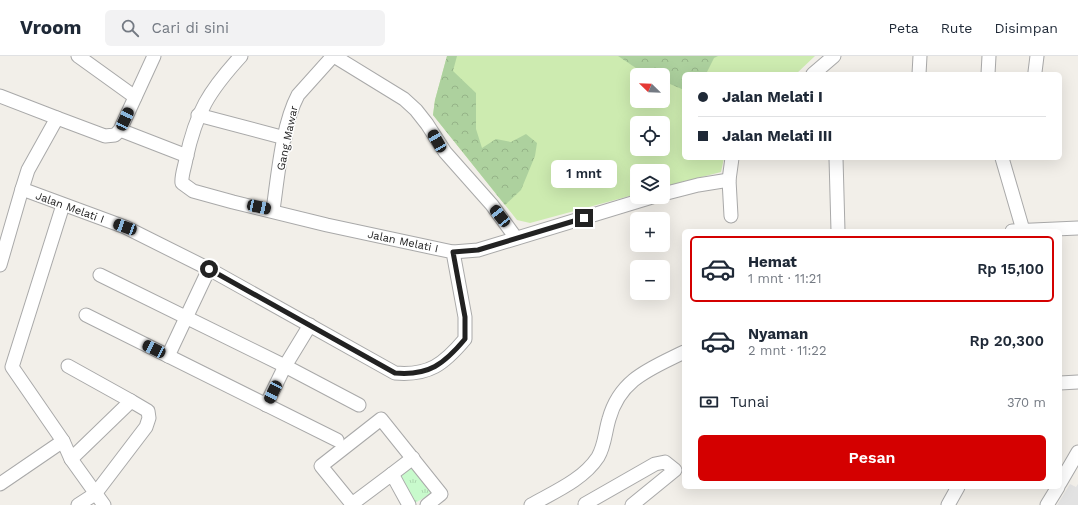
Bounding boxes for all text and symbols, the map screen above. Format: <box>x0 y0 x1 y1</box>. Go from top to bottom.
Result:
search box <box>105 10 385 46</box>
text: Vroom <box>20 16 81 39</box>
icon: search <box>119 17 141 39</box>
text: Cari di sini <box>151 19 229 37</box>
text: Peta <box>889 20 919 36</box>
text: Rute <box>941 20 972 36</box>
text: Disimpan <box>994 20 1058 36</box>
north arrow <box>630 68 670 108</box>
map controls <box>630 68 670 300</box>
text: Jalan Melati I <box>722 88 823 106</box>
street label: Gang Mawar <box>274 104 301 172</box>
car <box>114 106 136 132</box>
button: locate <box>630 116 670 156</box>
text: Jalan Melati III <box>722 127 832 145</box>
car <box>426 128 448 154</box>
callout: 1 mnt <box>551 160 617 188</box>
button: layers <box>630 164 670 204</box>
text: 1 mnt <box>566 166 602 181</box>
street label: Jalan Melati I <box>34 189 106 226</box>
car <box>246 199 272 215</box>
car <box>488 203 512 229</box>
route end <box>575 209 593 227</box>
button: + <box>630 212 670 252</box>
car <box>112 217 138 237</box>
street label: Jalan Melati I <box>366 228 439 255</box>
icon: car <box>700 251 736 287</box>
text: Hemat <box>748 253 797 271</box>
route start <box>200 260 218 278</box>
button: − <box>630 260 670 300</box>
text: Rp 15,100 <box>977 260 1044 278</box>
text: 1 mnt · 11:21 <box>748 271 821 286</box>
icon: car <box>700 323 736 359</box>
text: Nyaman <box>748 325 808 343</box>
text: Rp 20,300 <box>970 332 1044 350</box>
car <box>141 338 167 360</box>
text: 2 mnt · 11:22 <box>748 343 827 358</box>
car <box>262 379 284 405</box>
icon: cash <box>698 391 720 413</box>
text: Tunai <box>730 393 769 411</box>
text: 370 m <box>1007 395 1046 410</box>
button: Pesan <box>698 435 1046 481</box>

